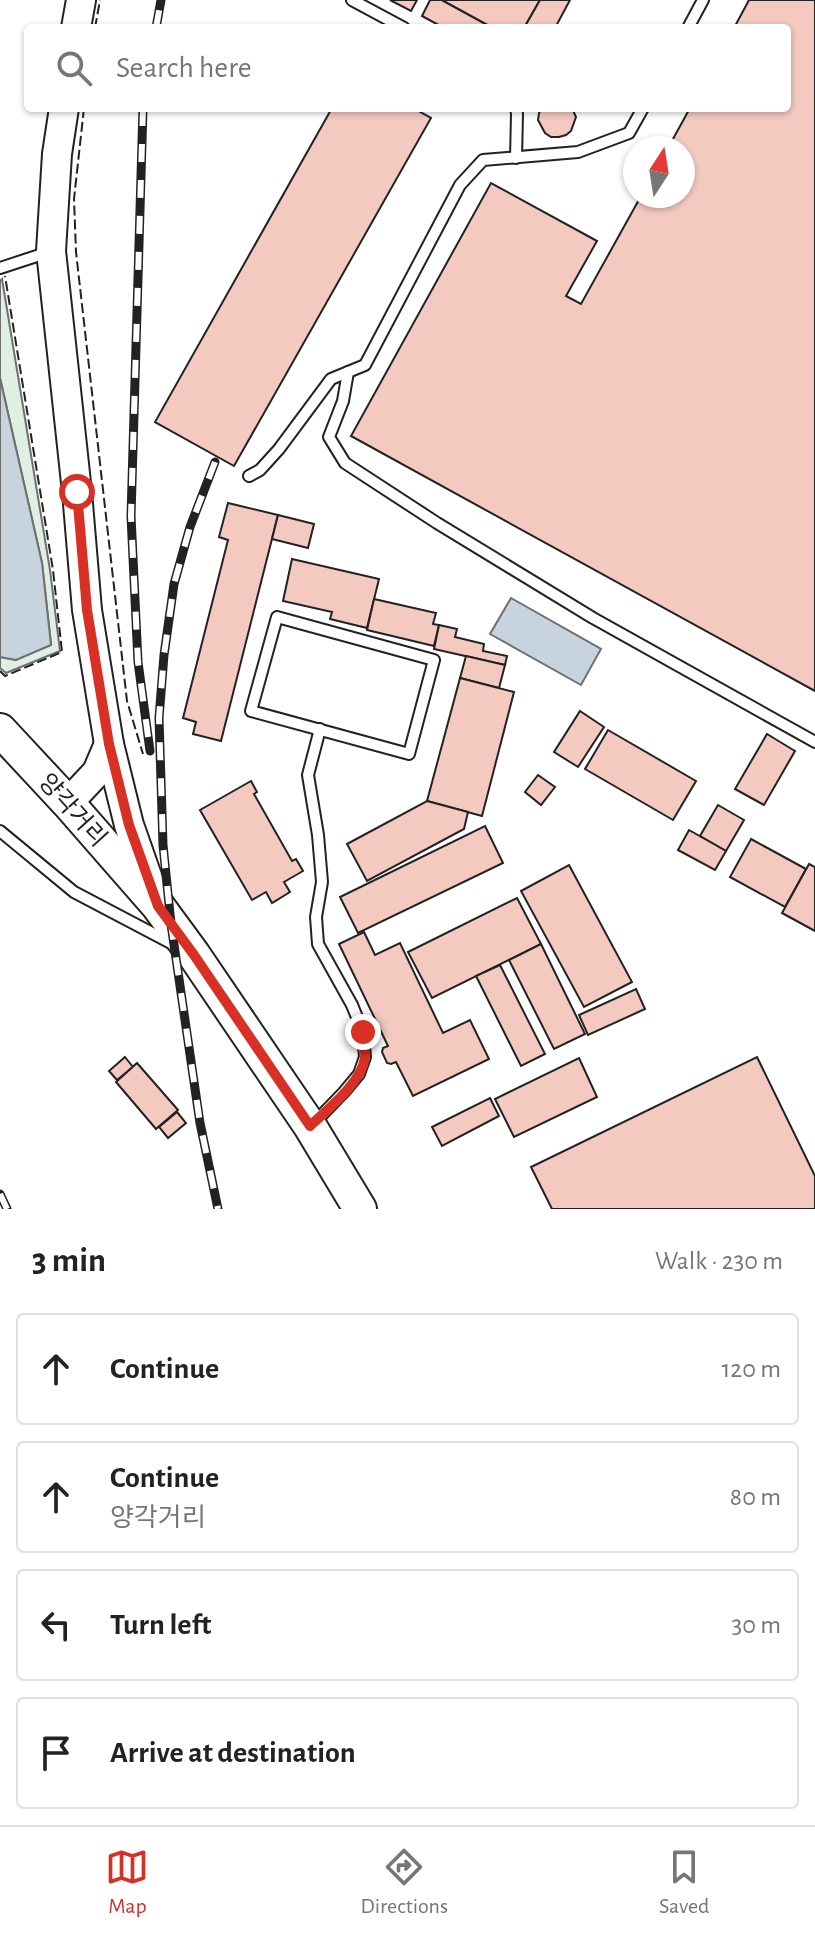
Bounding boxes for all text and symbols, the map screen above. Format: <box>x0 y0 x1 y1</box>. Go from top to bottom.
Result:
search box <box>24 24 791 112</box>
icon: search <box>52 46 96 90</box>
text: Search here <box>116 53 252 83</box>
north arrow <box>623 136 695 208</box>
route start <box>59 474 95 510</box>
street label: 양각거리 <box>34 768 112 852</box>
route end <box>345 1014 381 1050</box>
text: 3 min <box>32 1244 106 1278</box>
text: Walk · 230 m <box>655 1248 783 1274</box>
icon: ahead <box>34 1347 78 1391</box>
text: Continue <box>110 1354 219 1384</box>
text: 120 m <box>721 1356 781 1382</box>
text: Continue <box>110 1463 219 1493</box>
icon: ahead <box>34 1475 78 1519</box>
text: 80 m <box>730 1484 781 1510</box>
text: 양각거리 <box>110 1505 206 1531</box>
icon: left <box>34 1603 78 1647</box>
text: Turn left <box>110 1610 211 1640</box>
text: 30 m <box>731 1612 781 1638</box>
icon: arrive <box>34 1731 78 1775</box>
text: Arrive at destination <box>110 1738 356 1768</box>
tab: Map <box>105 1845 149 1919</box>
tab: Directions <box>360 1845 448 1919</box>
tab: Saved <box>659 1845 709 1919</box>

